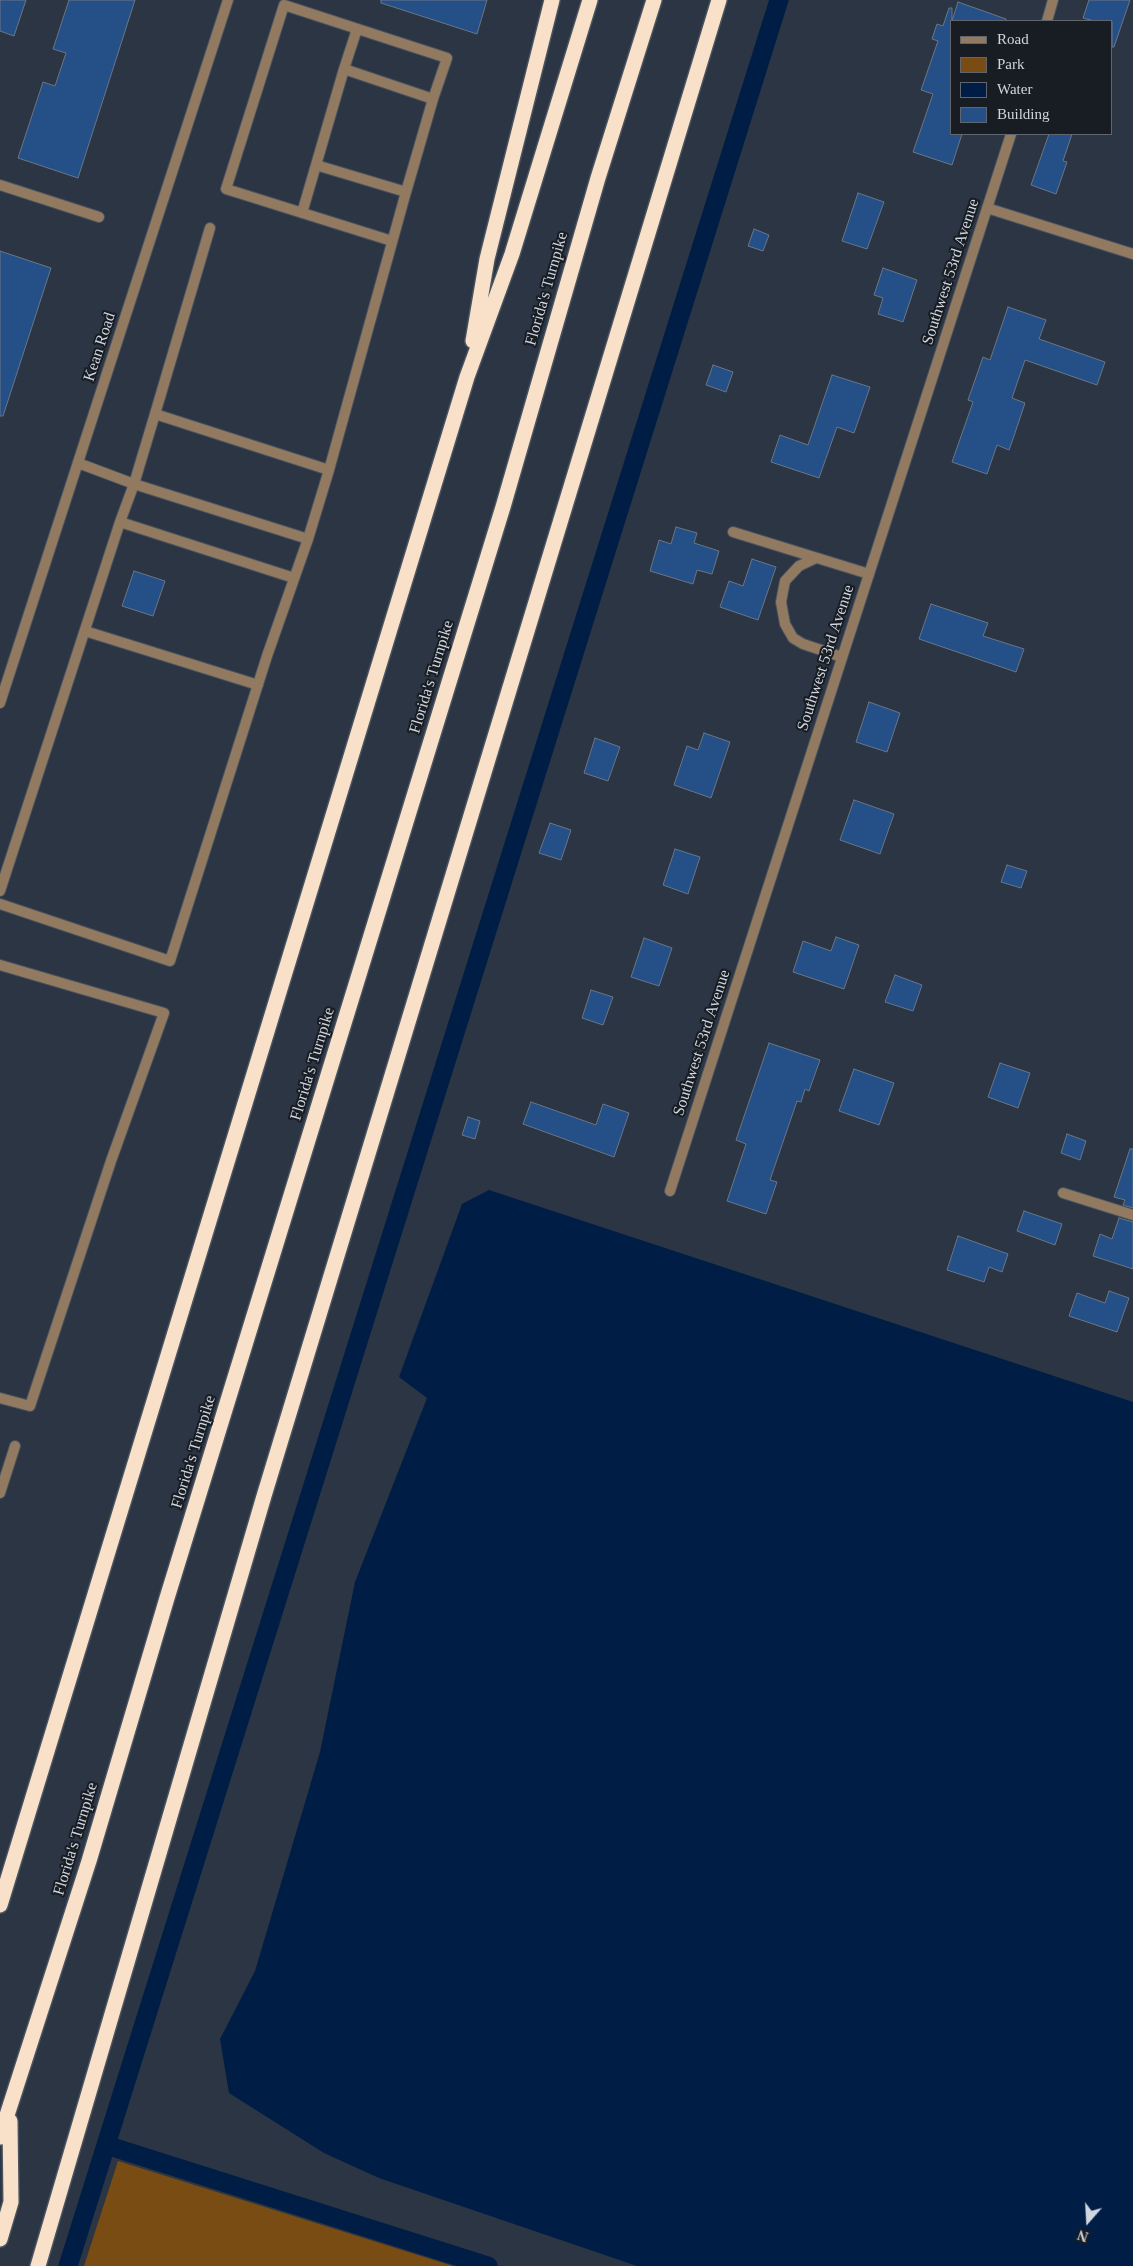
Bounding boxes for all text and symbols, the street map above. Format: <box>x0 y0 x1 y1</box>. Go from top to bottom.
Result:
legend <box>950 20 1113 135</box>
text: Road <box>997 31 1029 47</box>
text: Park <box>997 56 1025 72</box>
text: Water <box>997 81 1032 97</box>
text: Building <box>997 106 1050 122</box>
street label: Southwest 53rd Avenue <box>918 196 984 348</box>
street label: Florida's Turnpike <box>522 230 572 348</box>
street label: Kean Road <box>80 310 120 384</box>
street label: Southwest 53rd Avenue <box>793 582 859 734</box>
street label: Florida's Turnpike <box>406 618 458 736</box>
street label: Southwest 53rd Avenue <box>669 967 735 1119</box>
street label: Florida's Turnpike <box>287 1005 339 1123</box>
street label: Florida's Turnpike <box>168 1393 220 1511</box>
street label: Florida's Turnpike <box>50 1780 102 1898</box>
north arrow <box>1063 2196 1113 2246</box>
text: N <box>1076 2227 1090 2244</box>

